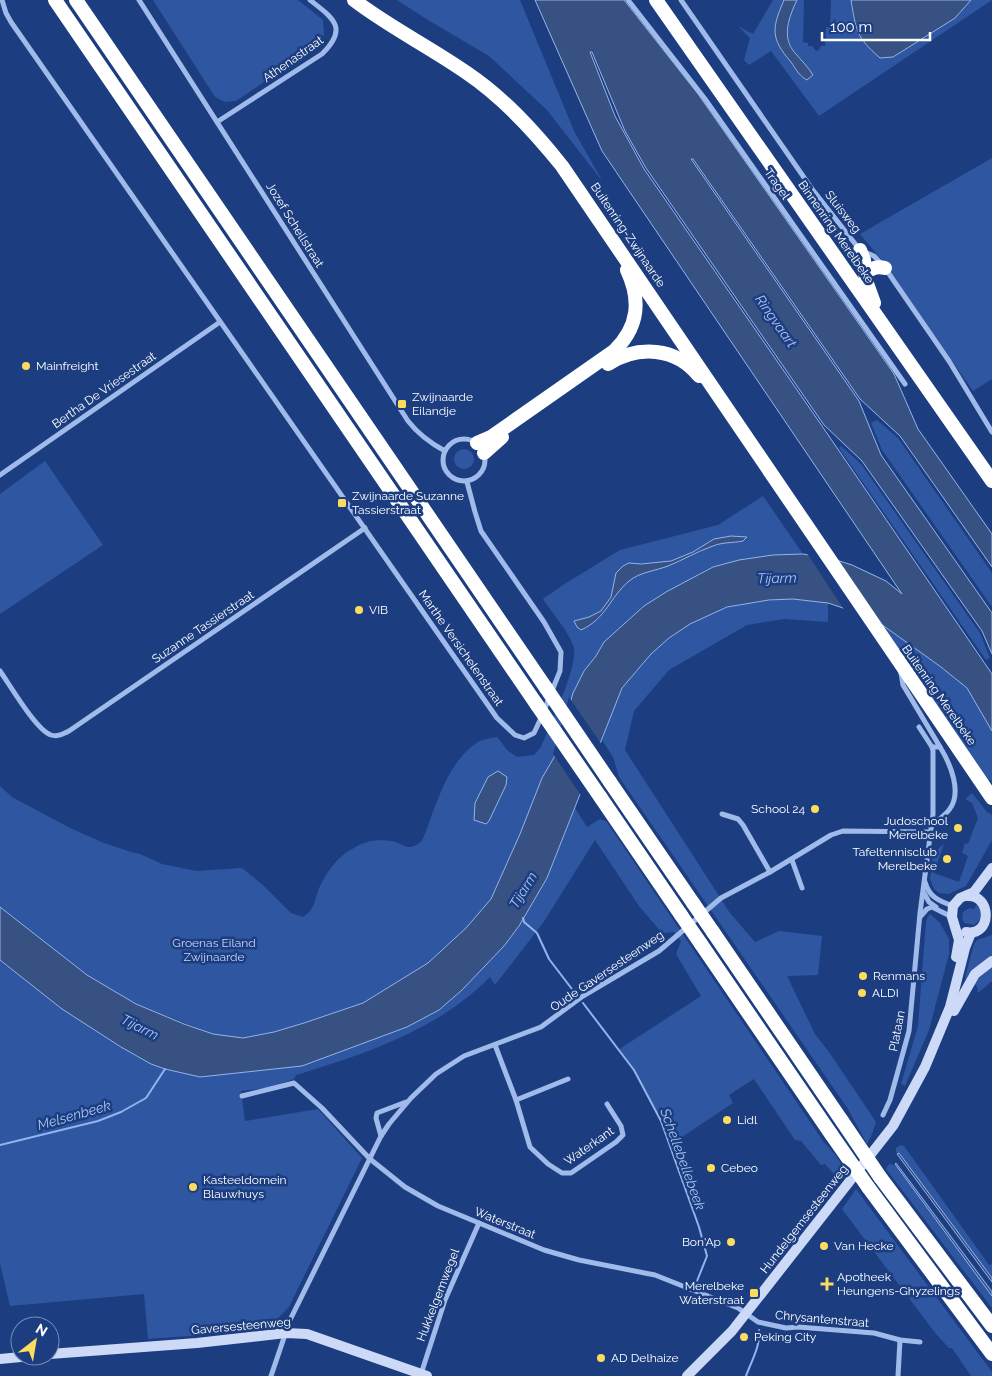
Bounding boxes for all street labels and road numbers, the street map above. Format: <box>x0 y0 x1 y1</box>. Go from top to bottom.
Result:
street label: Athenastraat <box>260 33 326 85</box>
street label: Tragel <box>761 166 793 203</box>
street label: Binnenring Merelbeke <box>795 178 877 286</box>
street label: Jozef Schellstraat <box>263 180 327 270</box>
street label: Buitenring-Zwijnaarde <box>588 180 668 290</box>
street label: Sluisweg <box>822 188 864 236</box>
street label: Bertha De Vriesestraat <box>49 349 159 431</box>
street label: Marthe Versichelenstraat <box>416 587 506 709</box>
street label: Suzanne Tassierstraat <box>149 588 257 666</box>
street label: Buitenring Merelbeke <box>899 642 979 748</box>
street label: Oude Gaversesteenweg <box>548 928 666 1014</box>
street label: Plataan <box>886 1009 908 1053</box>
street label: Waterkant <box>561 1124 617 1168</box>
street label: Hundelgemsesteenweg <box>757 1162 851 1276</box>
street label: Waterstraat <box>472 1204 538 1242</box>
street label: Hukkelgemwegel <box>414 1246 462 1343</box>
street label: Chrysantenstraat <box>775 1308 869 1330</box>
street label: Gaversesteenweg <box>191 1315 291 1337</box>

